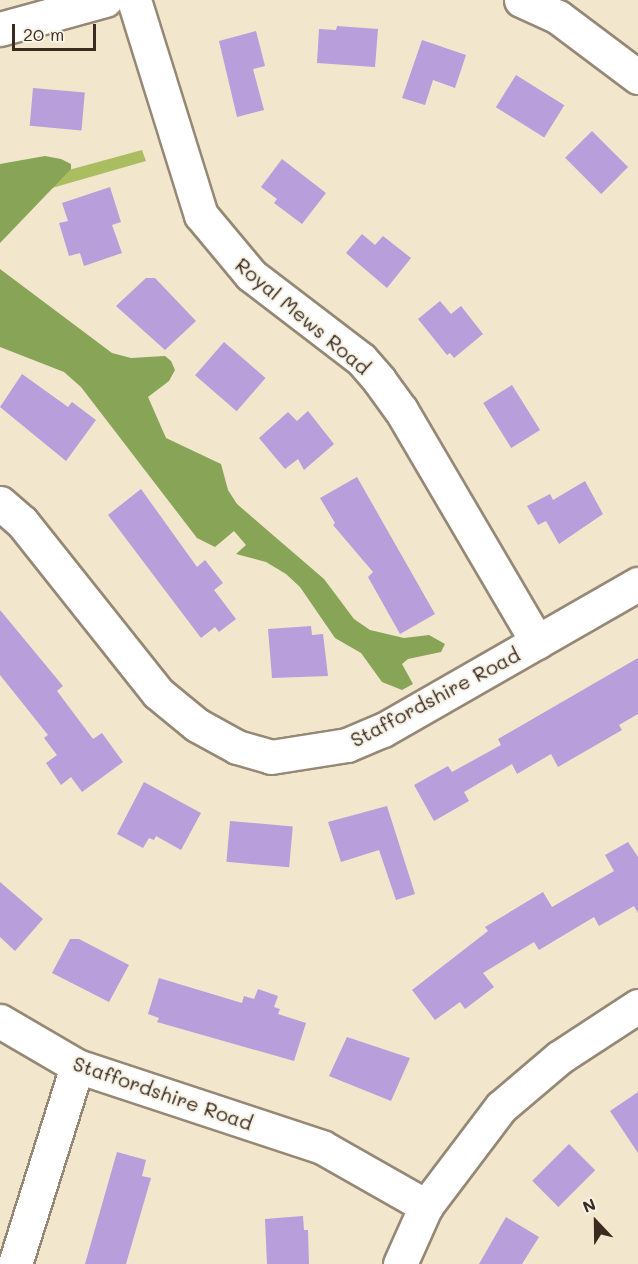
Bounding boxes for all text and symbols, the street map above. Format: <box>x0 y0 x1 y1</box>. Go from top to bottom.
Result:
scale bar <box>15 12 99 50</box>
text: 20 m <box>23 22 64 46</box>
street label: Royal Mews Road <box>231 253 375 379</box>
street label: Staffordshire Road <box>346 642 524 752</box>
street label: Staffordshire Road <box>70 1051 256 1135</box>
north arrow <box>566 1192 626 1252</box>
text: N <box>580 1193 599 1217</box>

